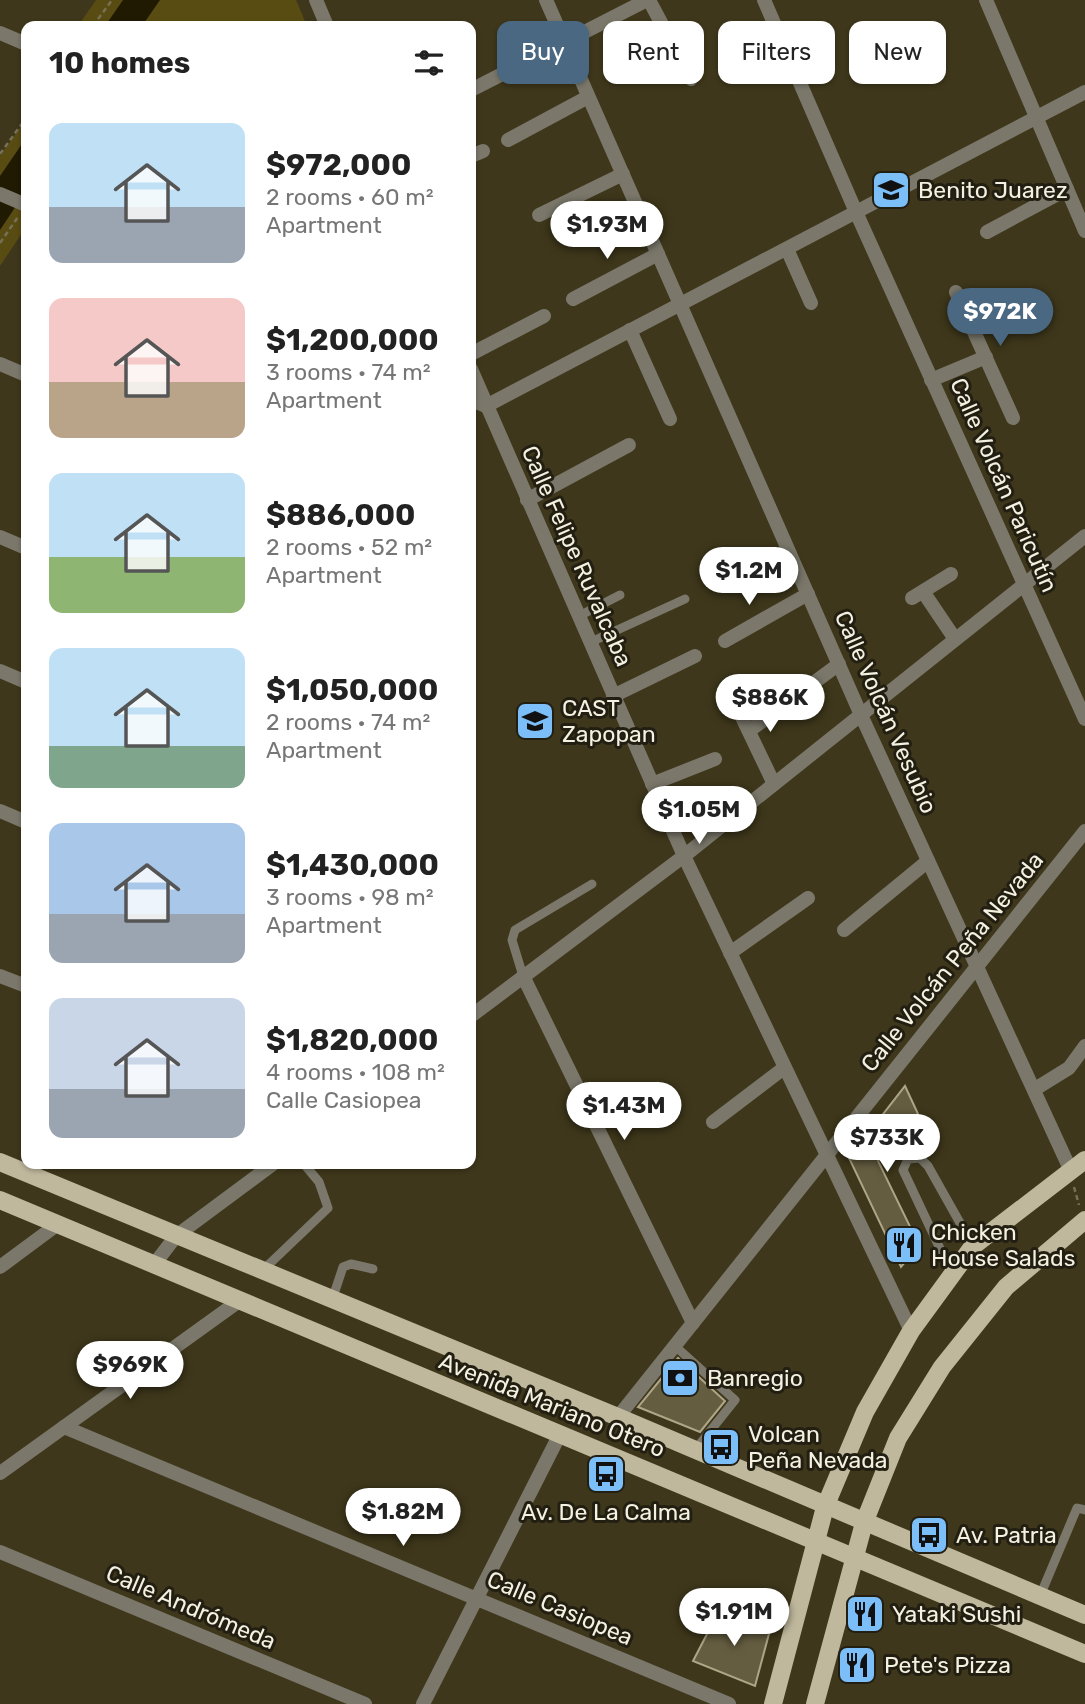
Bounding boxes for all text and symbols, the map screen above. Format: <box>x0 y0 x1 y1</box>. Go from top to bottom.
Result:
chip: Buy <box>497 21 589 84</box>
chip: Rent <box>603 21 704 84</box>
chip: Filters <box>718 21 835 84</box>
chip: New <box>849 21 946 84</box>
icon: filters <box>410 44 448 82</box>
text: 10 homes <box>49 45 190 81</box>
text: $972,000 <box>266 147 411 183</box>
icon: home <box>105 151 189 235</box>
school or university icon: Benito Juarez <box>870 169 912 211</box>
place label: Benito Juarez <box>918 176 1068 204</box>
text: 2 rooms · 60 m² <box>266 183 434 211</box>
pin: $1.93M <box>550 202 664 261</box>
text: $1.93M <box>566 210 648 238</box>
text: Apartment <box>266 211 382 239</box>
pin: $972K <box>951 288 1049 348</box>
text: $972K <box>963 297 1037 325</box>
text: $1,200,000 <box>266 322 439 358</box>
icon: home <box>105 326 189 410</box>
text: 3 rooms · 74 m² <box>266 358 431 386</box>
street label: Calle Volcán Paricutín <box>944 374 1064 596</box>
text: Apartment <box>266 386 382 414</box>
street label: Calle Felipe Ruvalcaba <box>516 441 638 671</box>
text: $886,000 <box>266 497 416 533</box>
icon: home <box>105 501 189 585</box>
text: 2 rooms · 52 m² <box>266 533 432 561</box>
pin: $1.2M <box>700 548 798 607</box>
text: $1.2M <box>715 556 783 584</box>
text: Apartment <box>266 561 382 589</box>
street label: Calle Volcán Vesubio <box>829 606 943 818</box>
text: $1,050,000 <box>266 672 438 708</box>
pin: $886K <box>721 674 819 734</box>
icon: home <box>105 676 189 760</box>
text: $886K <box>732 683 808 711</box>
place label: CAST Zapopan <box>562 694 656 748</box>
school or university icon: CAST Zapopan <box>514 700 556 742</box>
text: 2 rooms · 74 m² <box>266 708 430 736</box>
text: Apartment <box>266 736 382 764</box>
pin: $1.05M <box>642 786 756 846</box>
text: $1.05M <box>658 795 740 823</box>
text: $1,430,000 <box>266 847 439 883</box>
street label: Calle Volcán Peña Nevada <box>855 847 1049 1077</box>
icon: home <box>105 851 189 935</box>
text: 3 rooms · 98 m² <box>266 883 434 911</box>
text: Apartment <box>266 911 382 939</box>
text: $1,820,000 <box>266 1022 438 1058</box>
icon: home <box>105 1026 189 1110</box>
text: 4 rooms · 108 m² <box>266 1058 445 1086</box>
pin: $1.43M <box>567 1082 681 1142</box>
text: Calle Casiopea <box>266 1086 422 1114</box>
text: $1.43M <box>582 1091 666 1119</box>
pin: $733K <box>838 1114 936 1174</box>
text: $733K <box>850 1123 924 1151</box>
place label: Chicken House Salads <box>931 1218 1075 1272</box>
restaurant icon: Chicken House Salads <box>883 1224 925 1266</box>
pin: $969K <box>81 1342 179 1401</box>
street label: Avenida Mariano Otero <box>435 1347 669 1463</box>
text: $969K <box>93 1350 167 1378</box>
bank icon: Banregio <box>659 1357 701 1399</box>
place label: Banregio <box>707 1364 803 1392</box>
place label: Volcan Peña Nevada <box>748 1420 888 1474</box>
bus stop icon: Volcan Peña Nevada <box>700 1426 742 1468</box>
bus stop icon: Av. De La Calma <box>585 1453 627 1495</box>
pin: $1.82M <box>346 1488 460 1548</box>
text: $1.82M <box>362 1497 444 1525</box>
place label: Av. De La Calma <box>521 1498 691 1526</box>
bus stop icon: Av. Patria <box>908 1514 950 1556</box>
place label: Av. Patria <box>956 1521 1057 1549</box>
street label: Calle Andrómeda <box>102 1559 280 1655</box>
street label: Calle Casiopea <box>483 1565 637 1651</box>
pin: $1.91M <box>677 1588 791 1648</box>
restaurant icon: Yataki Sushi <box>844 1593 886 1635</box>
text: $1.91M <box>695 1597 773 1625</box>
place label: Yataki Sushi <box>892 1600 1021 1628</box>
restaurant icon: Pete's Pizza <box>836 1644 878 1686</box>
place label: Pete's Pizza <box>884 1651 1011 1679</box>

